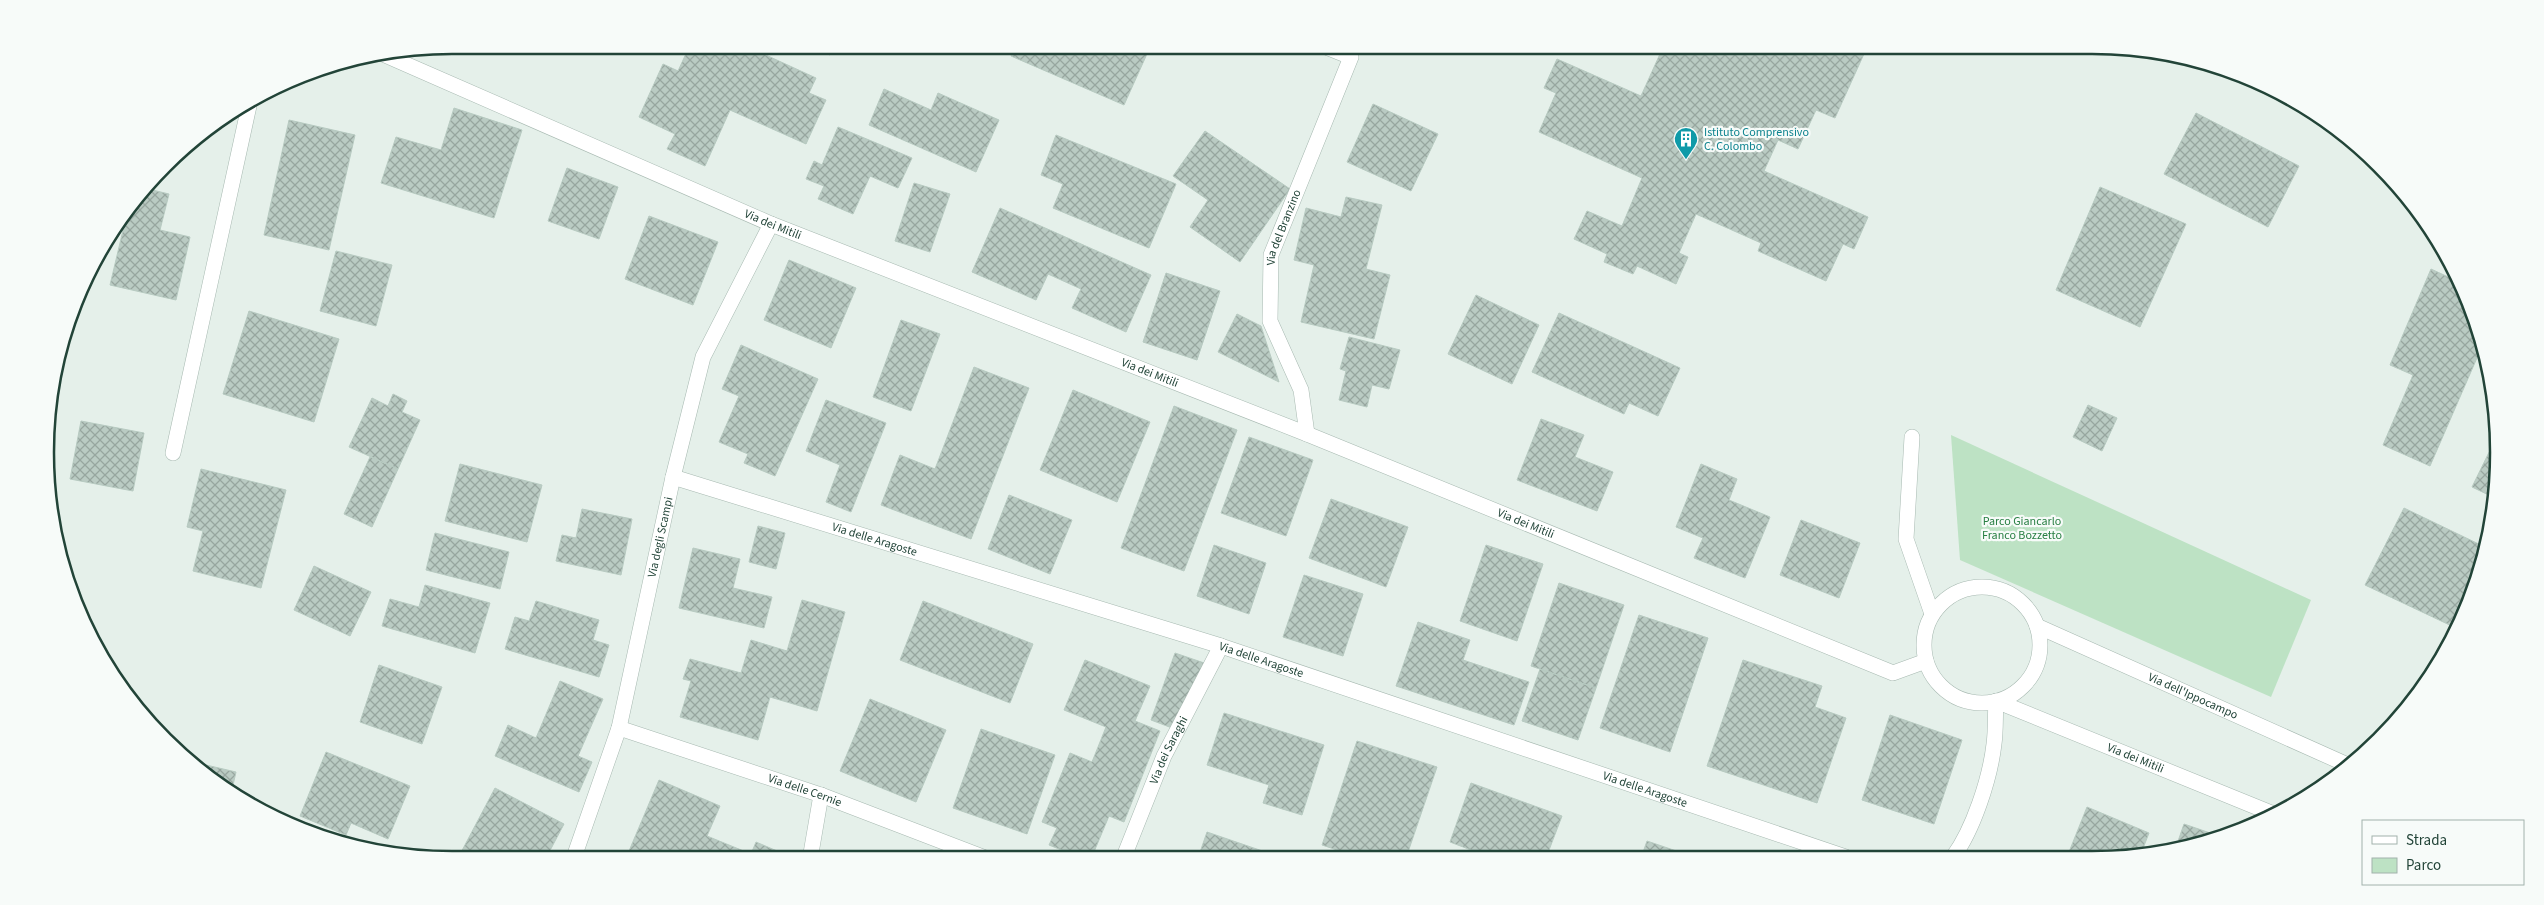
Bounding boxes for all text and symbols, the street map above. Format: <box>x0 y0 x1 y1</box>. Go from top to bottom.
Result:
place label: Istituto Comprensivo C. Colombo <box>1704 124 1809 155</box>
building icon: Istituto Comprensivo C. Colombo <box>1673 126 1699 160</box>
street label: Via del Branzino <box>1263 187 1306 265</box>
street label: Via dei Mitili <box>742 205 804 244</box>
street label: Via dei Mitili <box>1119 354 1181 392</box>
street label: Via degli Scampi <box>644 495 677 579</box>
street label: Via dei Mitili <box>1495 504 1557 543</box>
park label: Parco Giancarlo Franco Bozzetto <box>1982 513 2062 544</box>
street label: Via delle Aragoste <box>830 519 919 561</box>
street label: Via delle Aragoste <box>1217 638 1306 682</box>
street label: Via dell'Ippocampo <box>2145 669 2241 724</box>
street label: Via dei Saraghi <box>1146 713 1192 787</box>
street label: Via dei Mitili <box>2104 739 2167 778</box>
street label: Via delle Aragoste <box>1600 767 1689 812</box>
street label: Via delle Cernie <box>766 770 844 811</box>
legend <box>2362 820 2524 885</box>
text: Strada <box>2406 830 2447 851</box>
text: Parco <box>2406 855 2441 876</box>

